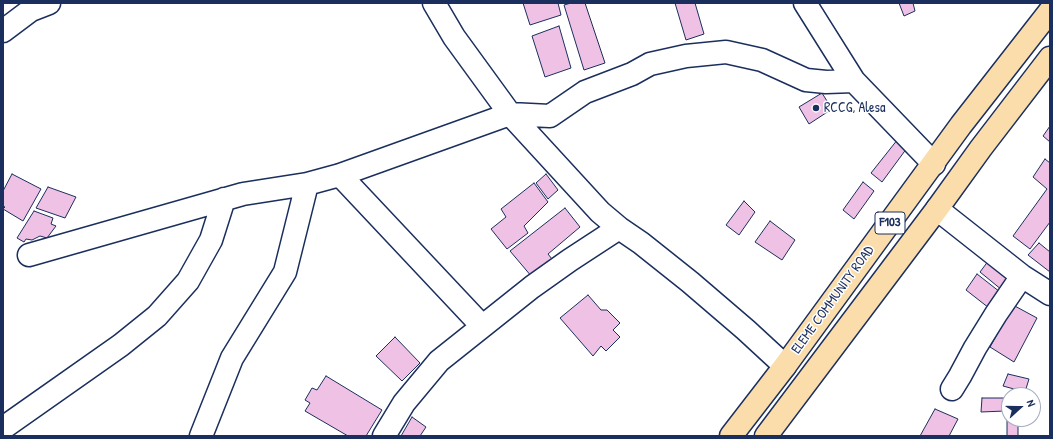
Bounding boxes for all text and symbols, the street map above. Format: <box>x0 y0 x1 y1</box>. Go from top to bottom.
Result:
place label: RCCG, Alesa <box>824 100 885 116</box>
marker: RCCG, Alesa <box>811 103 821 113</box>
road number: F103 <box>875 212 905 234</box>
street label: ELEME COMMUNITY ROAD <box>788 243 878 357</box>
north arrow <box>1001 387 1041 427</box>
text: N <box>1024 398 1039 408</box>

